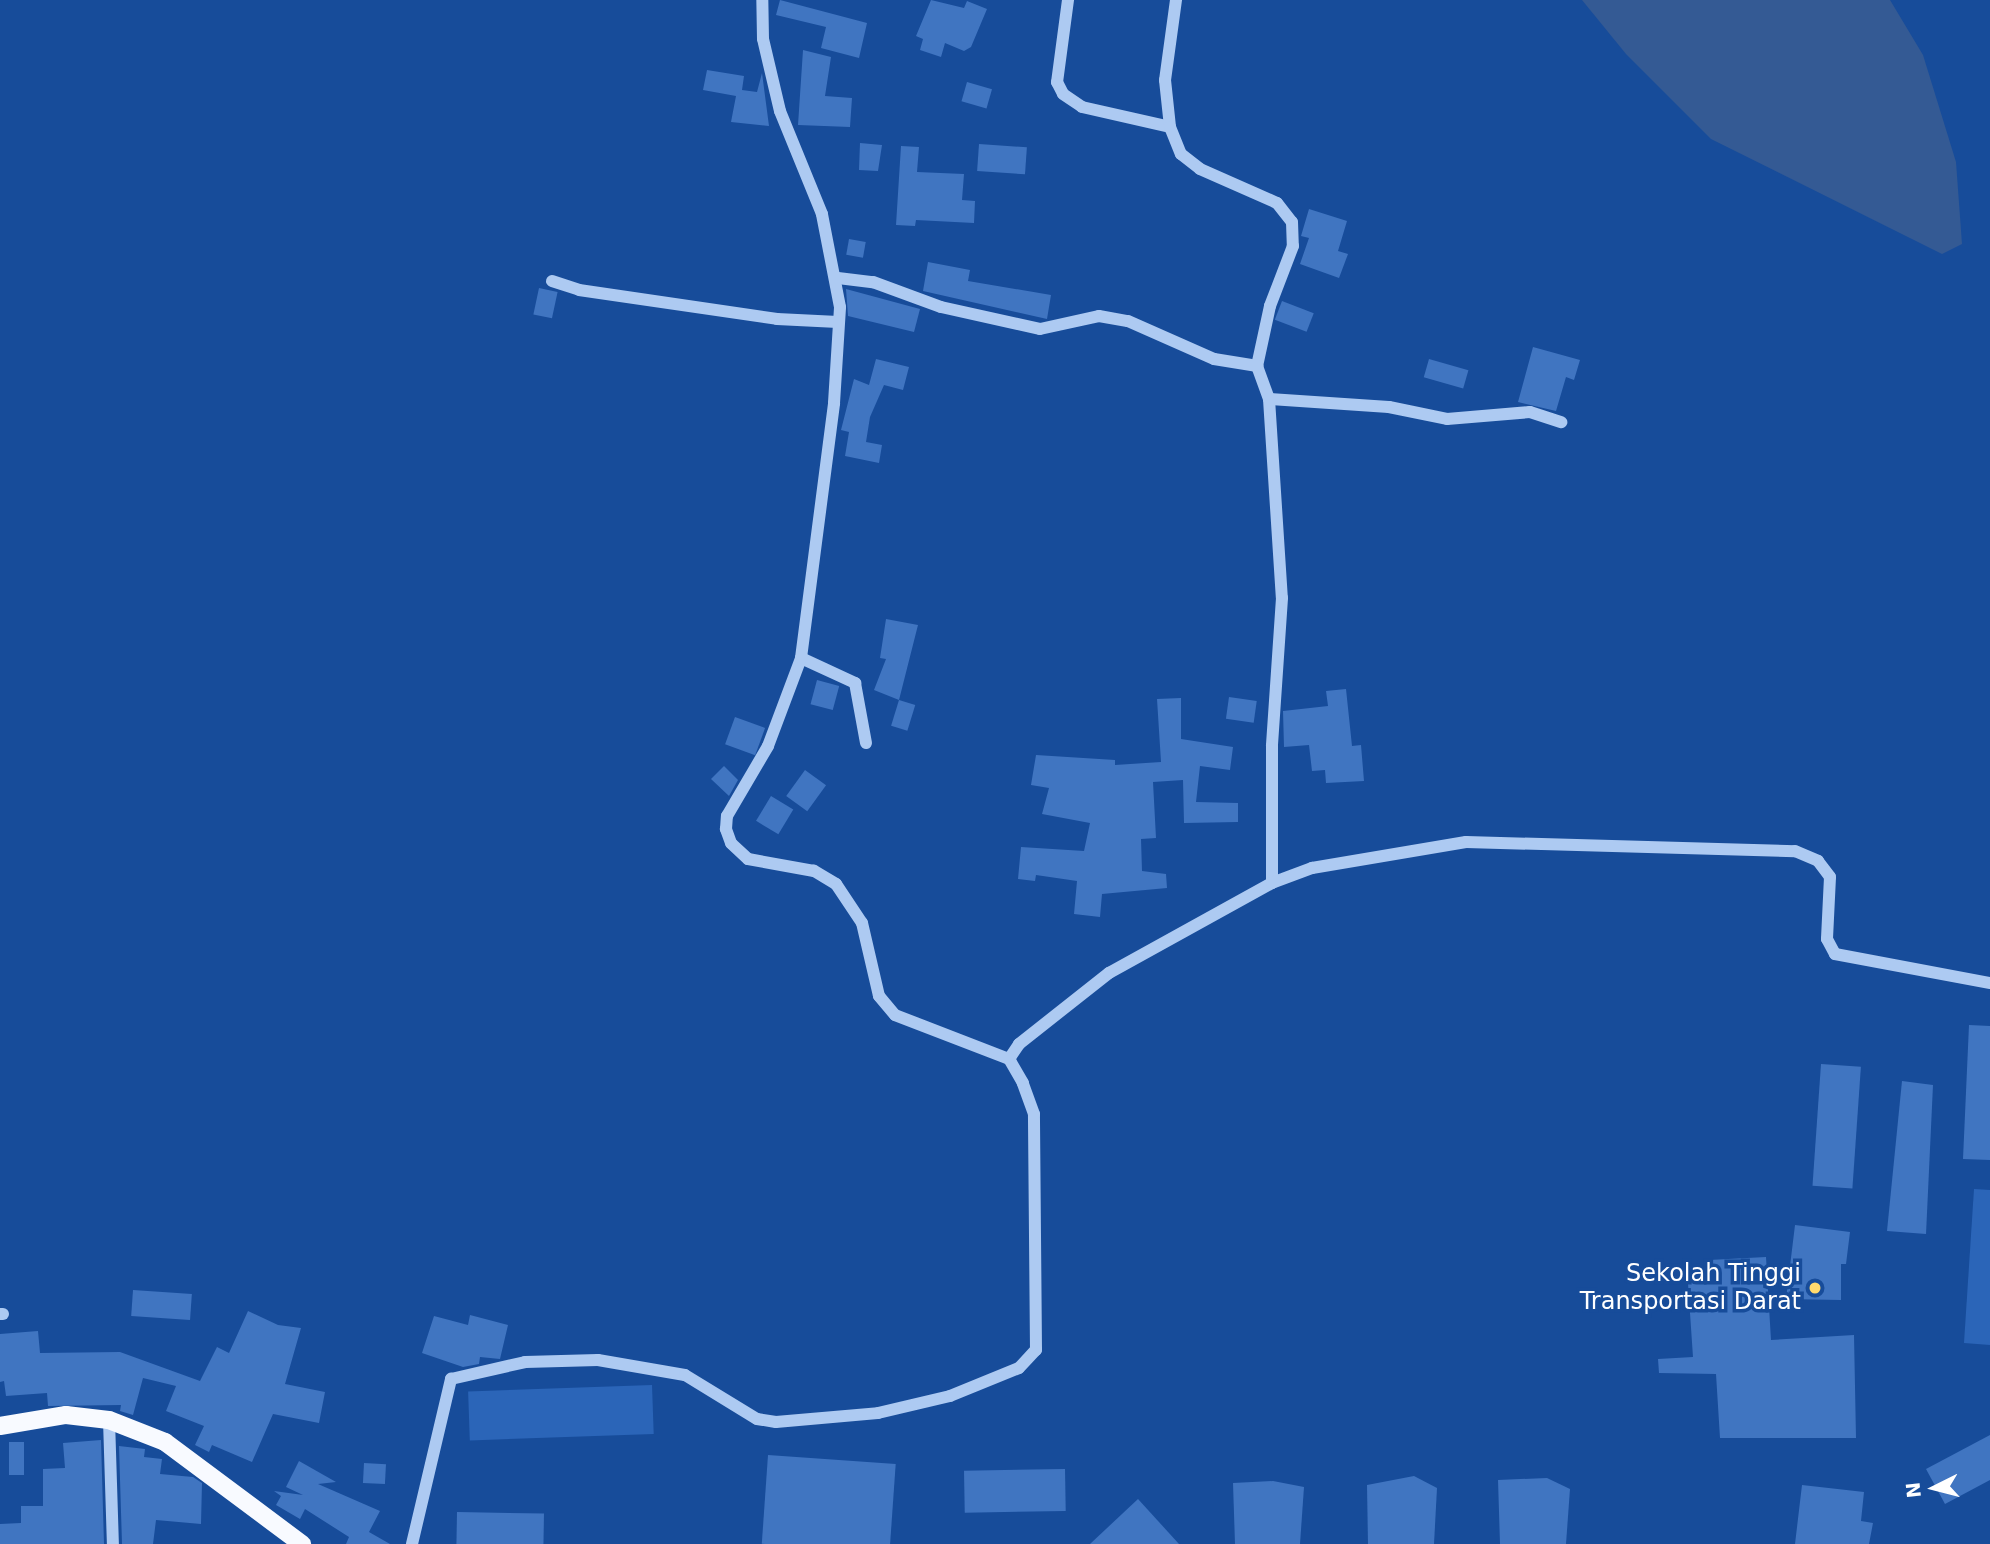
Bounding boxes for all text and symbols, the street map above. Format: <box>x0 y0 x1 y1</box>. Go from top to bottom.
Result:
place label: Sekolah Tinggi Transportasi Darat <box>1580 1260 1801 1316</box>
marker: Sekolah Tinggi Transportasi Darat <box>1807 1280 1823 1296</box>
north arrow <box>1899 1453 1969 1523</box>
text: N <box>1901 1481 1925 1499</box>

